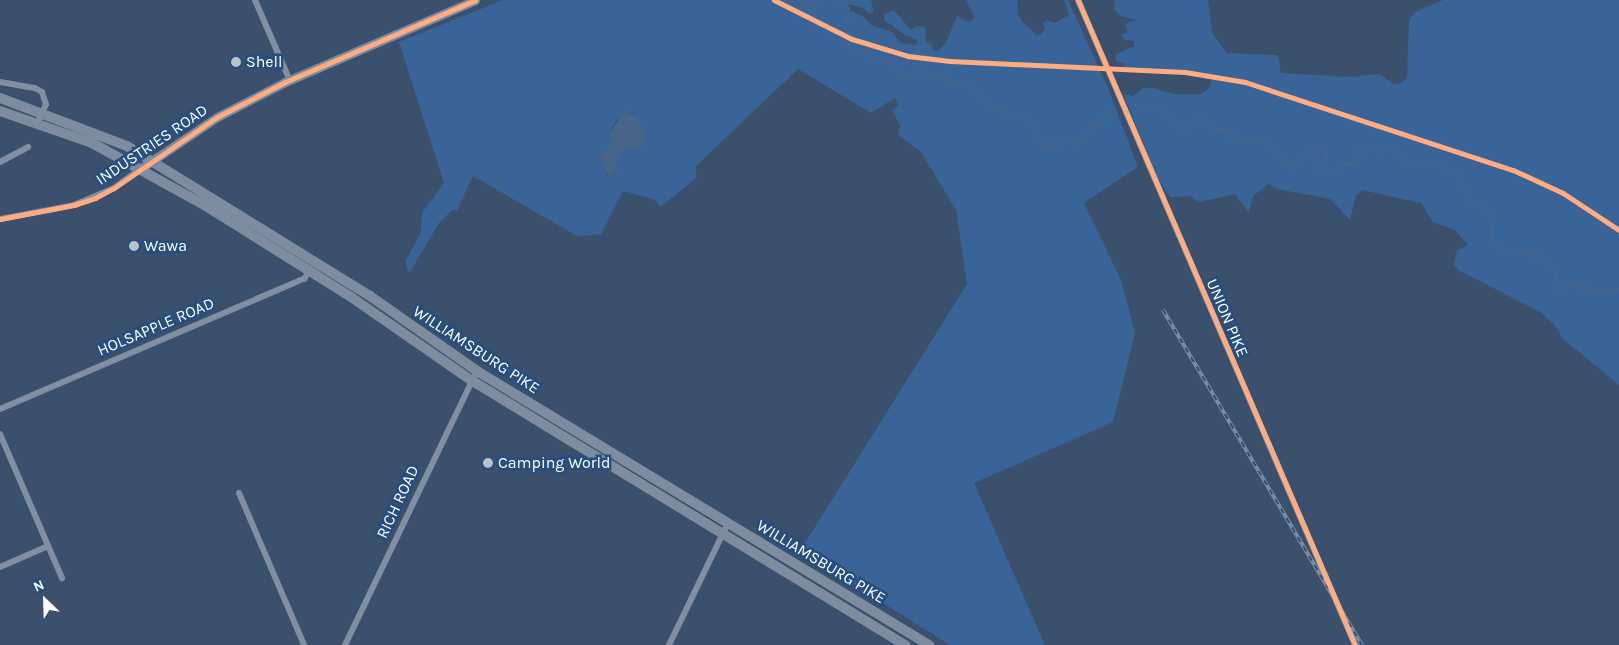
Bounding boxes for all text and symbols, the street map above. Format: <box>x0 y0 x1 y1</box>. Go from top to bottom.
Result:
place label: Shell <box>246 52 283 72</box>
marker: Shell <box>230 56 242 68</box>
street label: INDUSTRIES ROAD <box>92 100 212 190</box>
place label: Wawa <box>144 236 187 256</box>
marker: Wawa <box>128 240 140 252</box>
street label: UNION PIKE <box>1202 276 1252 360</box>
street label: HOLSAPPLE ROAD <box>95 294 217 360</box>
street label: WILLIAMSBURG PIKE <box>409 302 543 398</box>
place label: Camping World <box>498 453 610 473</box>
marker: Camping World <box>482 457 494 469</box>
street label: RICH ROAD <box>373 462 423 542</box>
street label: WILLIAMSBURG PIKE <box>753 516 889 608</box>
north arrow <box>20 575 70 625</box>
text: N <box>31 576 47 596</box>

